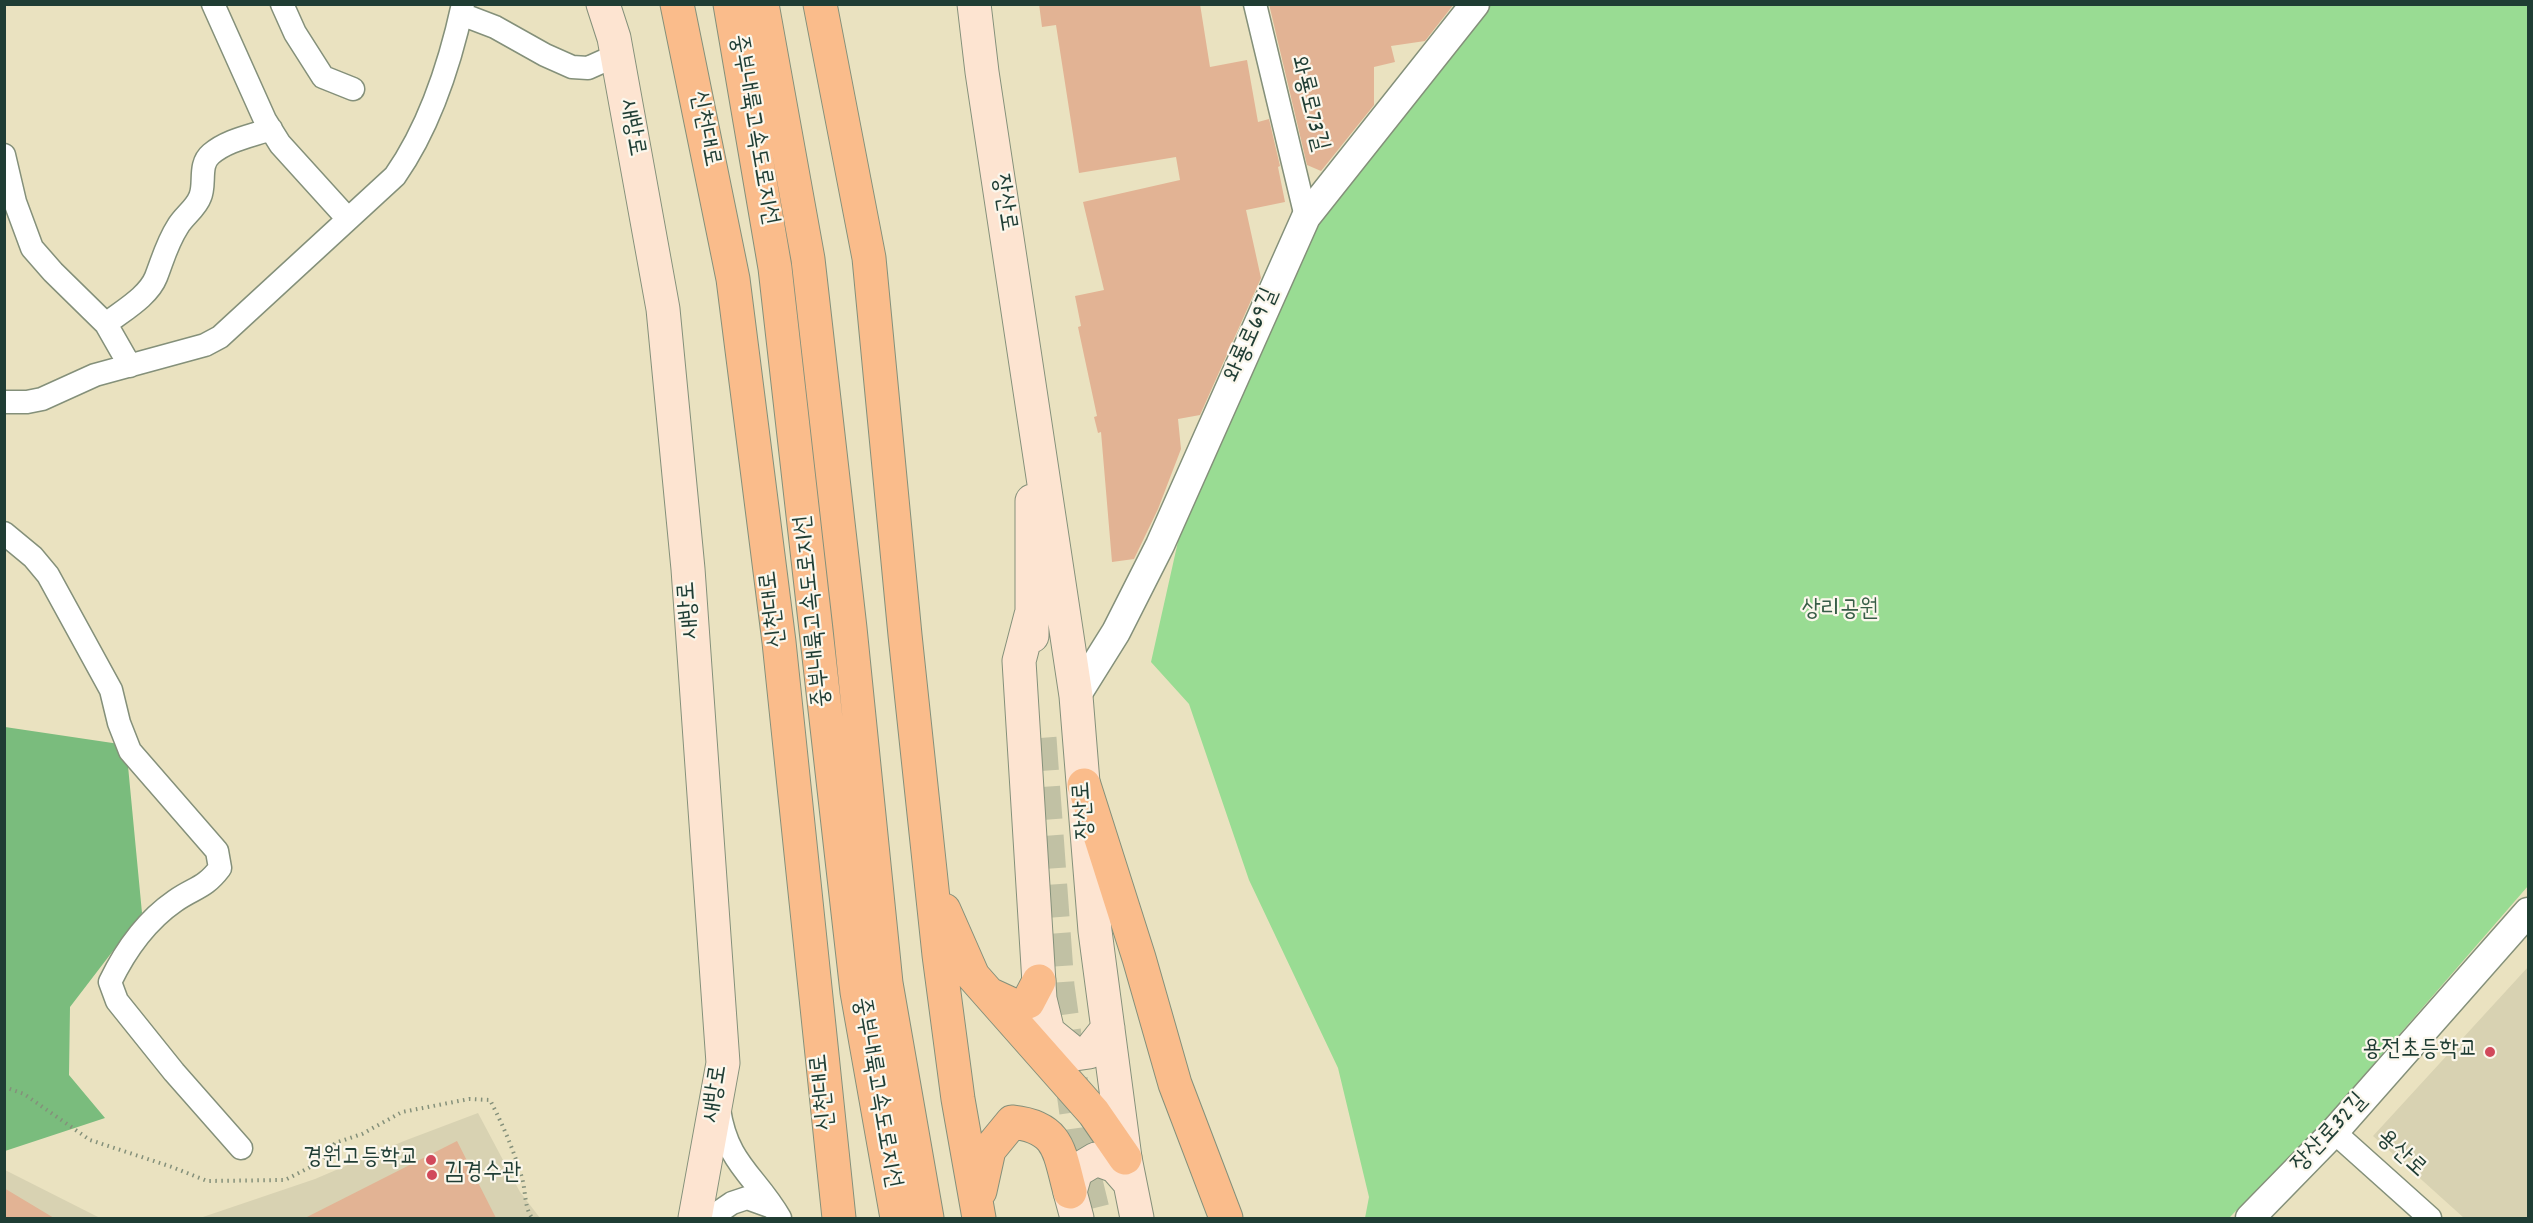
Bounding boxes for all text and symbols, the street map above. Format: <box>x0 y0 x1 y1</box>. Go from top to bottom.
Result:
street label: 중부내륙고속도로지선 <box>721 32 783 228</box>
street label: 와룡로73길 <box>1281 53 1333 155</box>
street label: 신천대로 <box>681 88 725 170</box>
street label: 새방로 <box>611 97 649 159</box>
street label: 장산로 <box>983 172 1021 234</box>
street label: 와룡로69길 <box>1220 284 1286 388</box>
street label: 중부내륙고속도로지선 <box>791 513 839 709</box>
street label: 신천대로 <box>756 569 794 649</box>
street label: 새방로 <box>675 580 707 640</box>
park label: 상리공원 <box>1801 598 1879 626</box>
street label: 장산로 <box>1070 780 1102 840</box>
street label: 중부내륙고속도로지선 <box>844 995 906 1191</box>
place label: 용전초등학교 <box>2362 1038 2478 1066</box>
marker: 용전초등학교 <box>2483 1045 2497 1059</box>
street label: 신천대로 <box>807 1052 843 1132</box>
street label: 새방로 <box>698 1063 736 1125</box>
street label: 장산로32길 <box>2287 1088 2375 1180</box>
street label: 용산로 <box>2369 1125 2431 1185</box>
place label: 경원고등학교 <box>303 1146 419 1174</box>
marker: 경원고등학교 <box>424 1153 438 1167</box>
place label: 김경수관 <box>444 1161 521 1189</box>
marker: 김경수관 <box>425 1168 439 1182</box>

